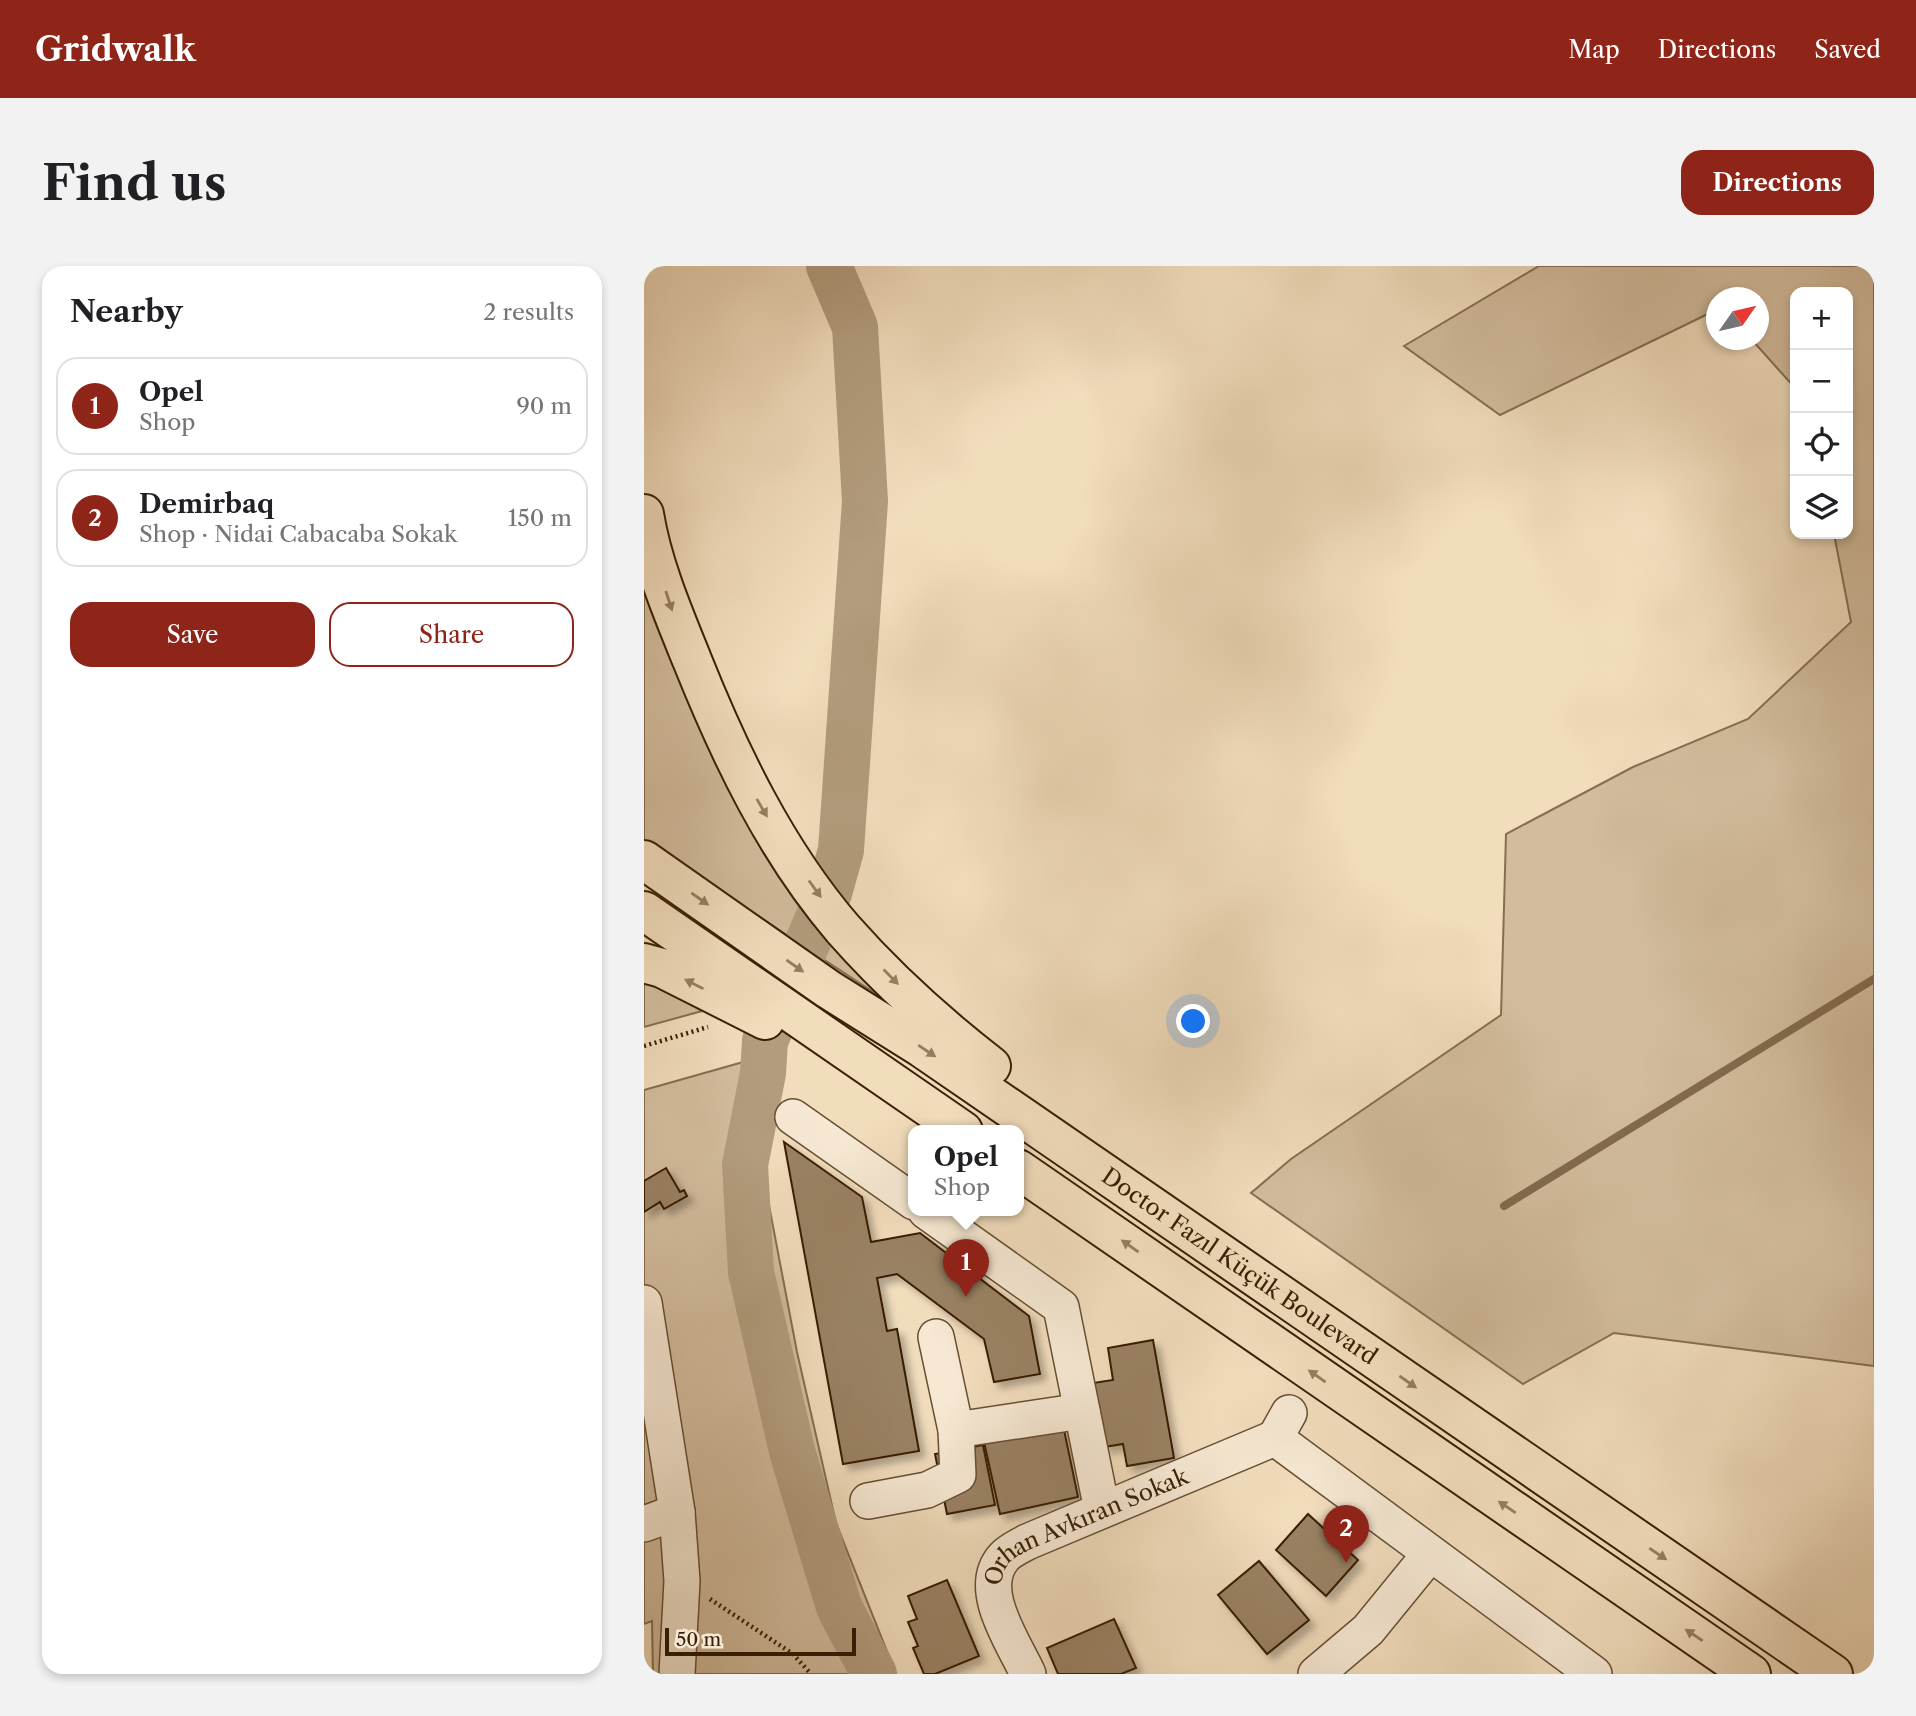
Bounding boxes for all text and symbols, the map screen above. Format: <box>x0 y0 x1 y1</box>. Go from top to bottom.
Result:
text: Gridwalk <box>35 29 196 70</box>
text: Map <box>1568 35 1620 64</box>
text: Directions <box>1658 35 1776 64</box>
text: Saved <box>1814 35 1881 64</box>
button: Directions <box>1681 150 1874 215</box>
text: Find us <box>42 152 226 213</box>
north arrow <box>1706 287 1769 350</box>
map controls <box>1790 287 1853 539</box>
button: + <box>1790 287 1853 350</box>
text: Nearby <box>70 293 183 330</box>
text: 2 results <box>483 298 574 326</box>
button: − <box>1790 350 1853 413</box>
text: Opel <box>139 376 203 408</box>
text: 1 <box>90 392 100 420</box>
text: 90 m <box>516 392 572 420</box>
text: Shop <box>139 408 195 436</box>
button: locate <box>1790 413 1853 476</box>
button: layers <box>1790 476 1853 539</box>
text: Demirbaq <box>139 488 274 520</box>
text: 2 <box>88 504 102 532</box>
text: 150 m <box>508 504 572 532</box>
text: Shop · Nidai Cabacaba Sokak <box>139 520 457 548</box>
one-way arrow <box>664 591 675 612</box>
button: Save <box>70 602 315 667</box>
button: Share <box>329 602 574 667</box>
one-way arrow <box>756 799 768 818</box>
one-way arrow <box>807 880 821 898</box>
one-way arrow <box>691 892 709 906</box>
one-way arrow <box>786 959 804 973</box>
one-way arrow <box>882 968 899 985</box>
one-way arrow <box>684 979 704 990</box>
your location <box>1176 1004 1210 1038</box>
one-way arrow <box>918 1044 936 1058</box>
popup <box>908 1125 1024 1216</box>
text: Opel <box>934 1141 998 1173</box>
street label: Doctor Fazıl Küçük Boulevard <box>1096 1162 1383 1371</box>
text: Shop <box>934 1173 990 1201</box>
pin: 1 <box>943 1239 989 1297</box>
one-way arrow <box>1121 1239 1139 1253</box>
one-way arrow <box>1308 1369 1326 1383</box>
one-way arrow <box>1399 1375 1417 1389</box>
street label: Orhan Avkıran Sokak <box>979 1461 1194 1588</box>
one-way arrow <box>1498 1500 1516 1514</box>
pin: 2 <box>1323 1505 1369 1563</box>
one-way arrow <box>1649 1547 1667 1561</box>
scale bar <box>665 1625 856 1657</box>
text: 50 m <box>676 1628 721 1651</box>
one-way arrow <box>1685 1628 1703 1642</box>

